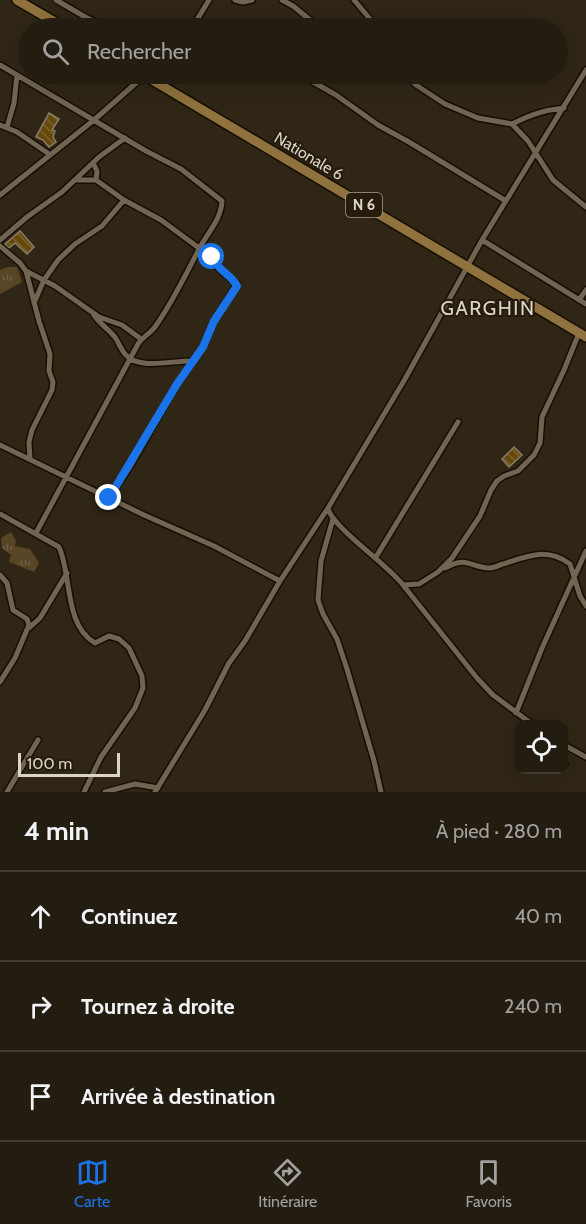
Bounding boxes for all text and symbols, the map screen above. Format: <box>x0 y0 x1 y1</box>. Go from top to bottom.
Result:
search box <box>18 18 568 84</box>
icon: search <box>39 35 72 68</box>
text: Rechercher <box>87 38 191 65</box>
street label: Nationale 6 <box>271 128 347 184</box>
road number: N 6 <box>346 193 382 217</box>
route start <box>198 243 224 269</box>
district label: GARGHIN <box>440 296 536 320</box>
route end <box>95 484 121 510</box>
map controls <box>514 720 568 774</box>
button: locate <box>514 720 568 774</box>
scale bar <box>18 750 120 778</box>
text: 100 m <box>27 754 72 773</box>
text: 4 min <box>24 815 89 847</box>
text: À pied · 280 m <box>436 819 562 843</box>
icon: ahead <box>24 900 57 933</box>
text: Continuez <box>81 903 178 930</box>
text: 40 m <box>514 904 562 928</box>
icon: right <box>24 990 57 1023</box>
text: Tournez à droite <box>81 993 235 1020</box>
text: 240 m <box>504 994 562 1018</box>
icon: arrive <box>24 1080 57 1113</box>
text: Arrivée à destination <box>81 1083 275 1110</box>
tab: Carte <box>74 1156 110 1211</box>
tab: Itinéraire <box>258 1156 317 1211</box>
tab: Favoris <box>465 1156 512 1211</box>

